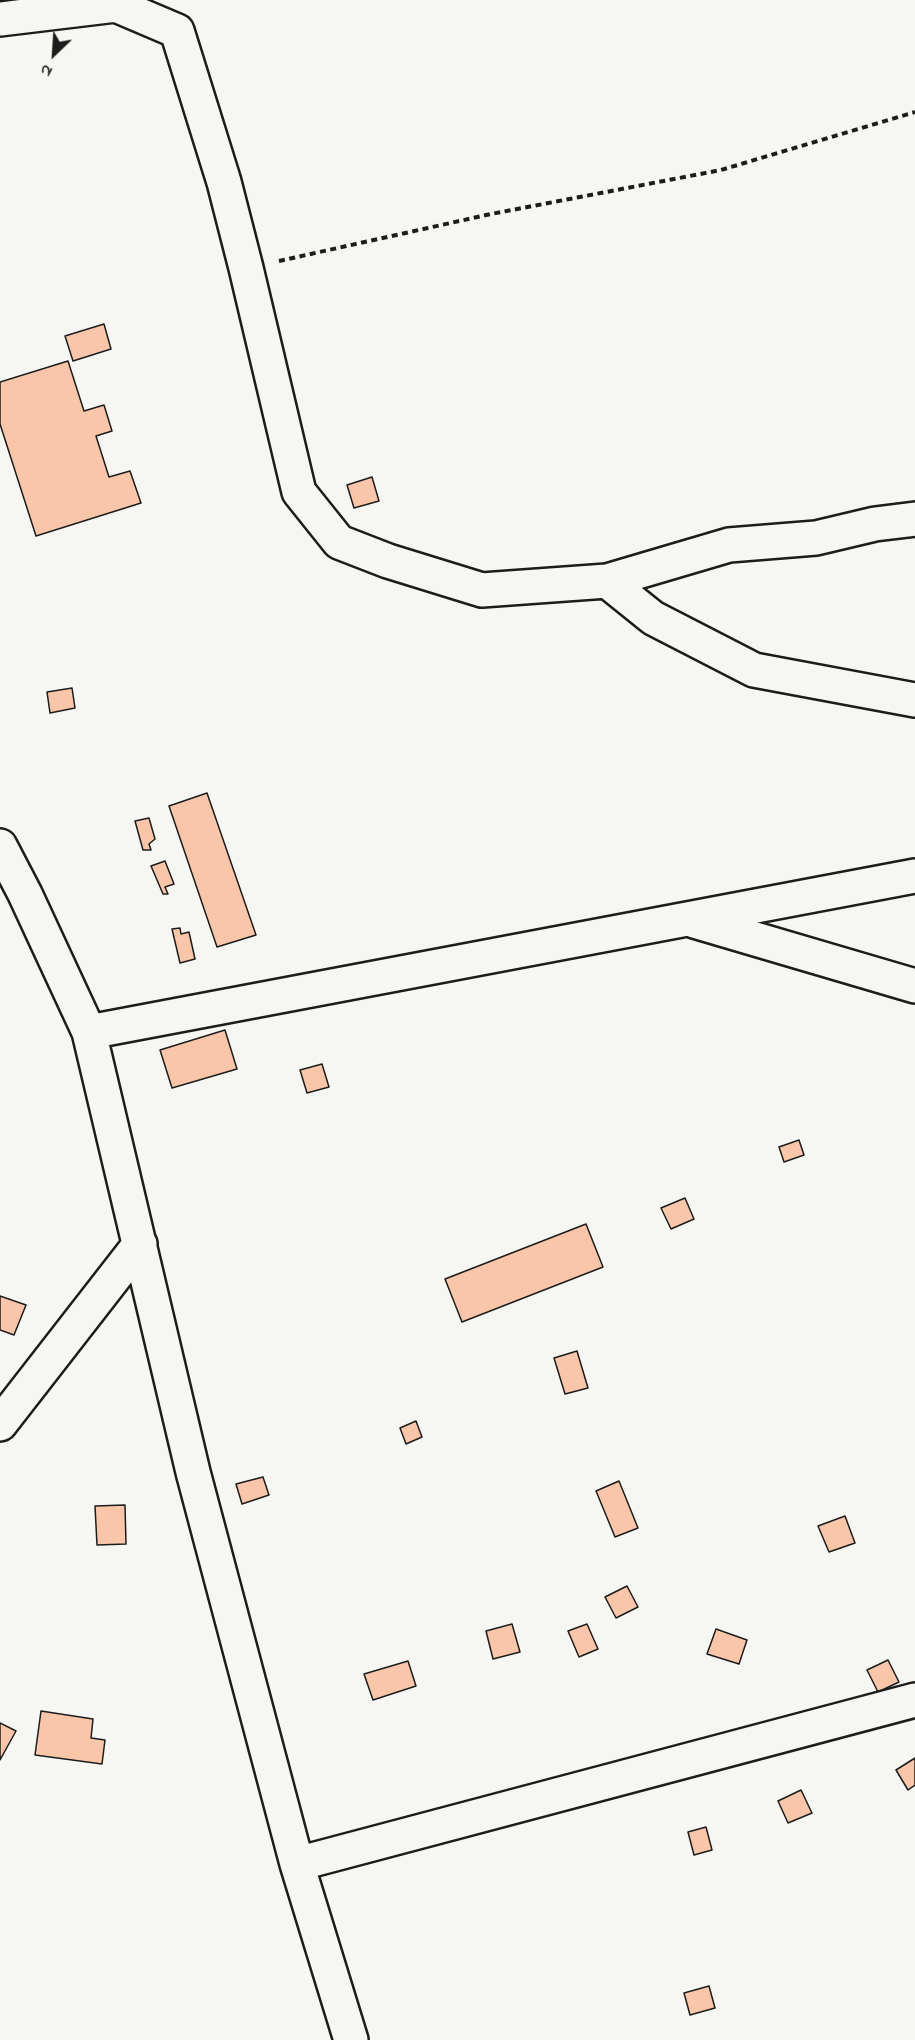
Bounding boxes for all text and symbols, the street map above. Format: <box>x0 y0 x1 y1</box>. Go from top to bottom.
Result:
north arrow <box>24 24 84 84</box>
text: N <box>36 57 56 83</box>

